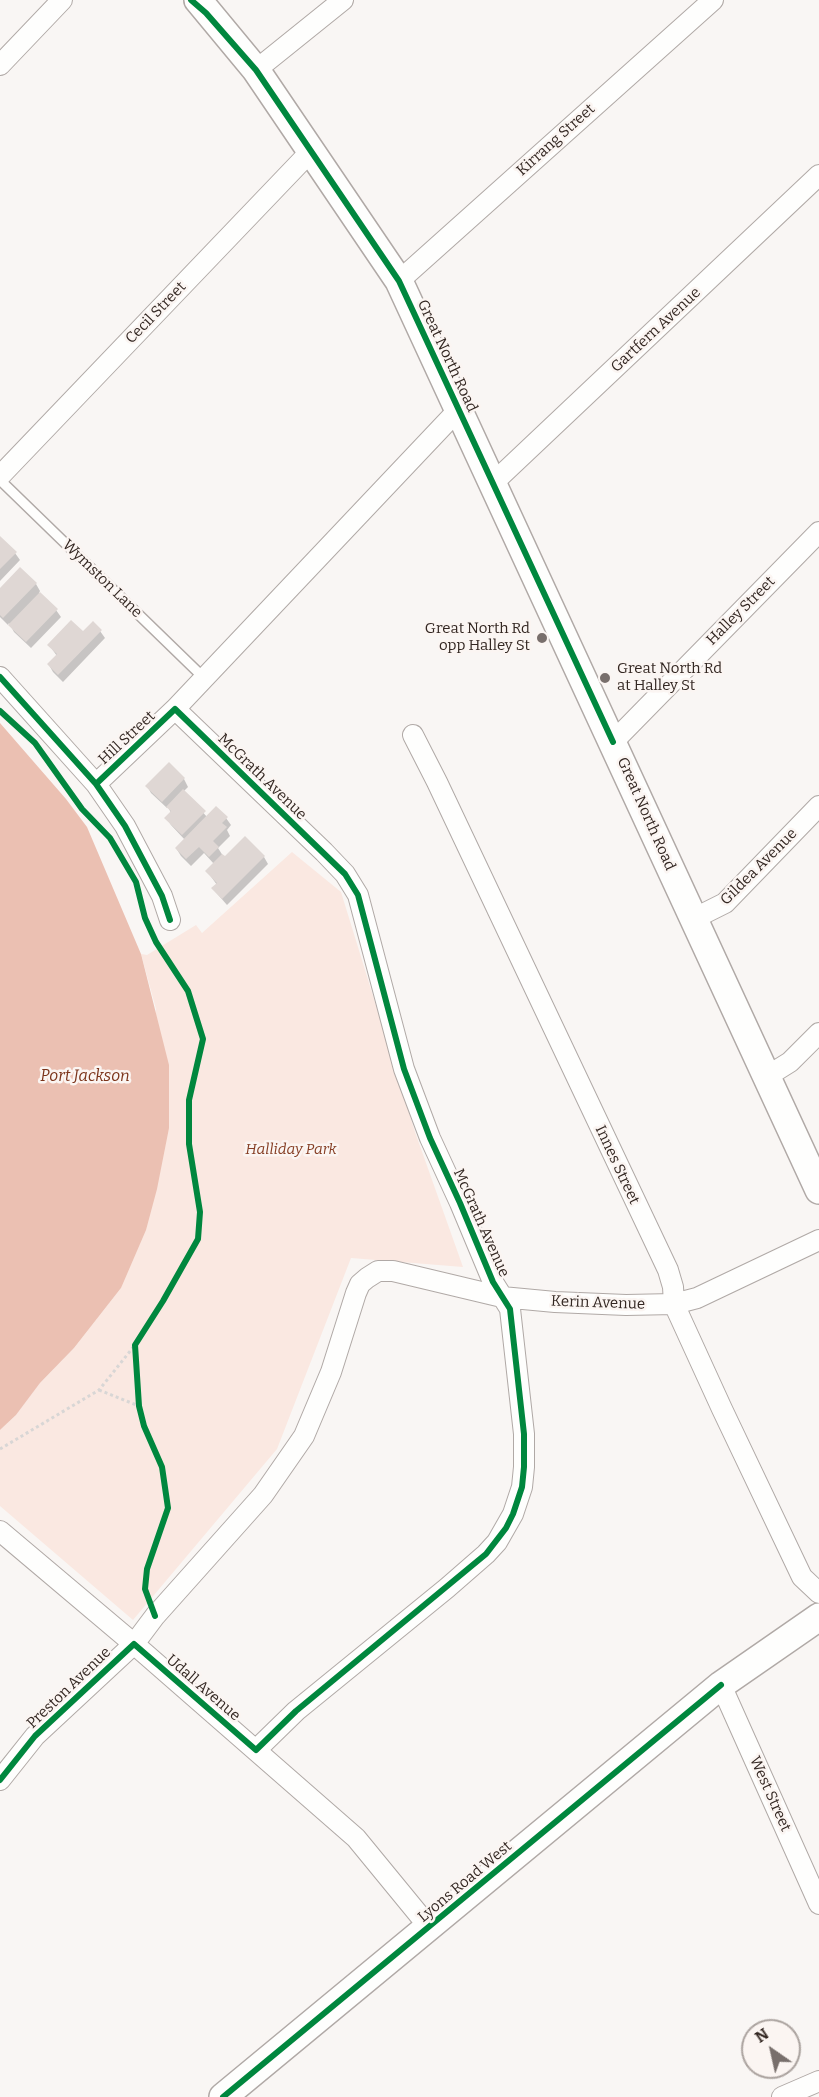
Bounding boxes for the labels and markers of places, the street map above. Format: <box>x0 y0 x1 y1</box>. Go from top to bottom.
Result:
place label: Great North Rd opp Halley St <box>425 620 530 655</box>
marker: Great North Rd opp Halley St <box>535 631 549 645</box>
place label: Great North Rd at Halley St <box>617 660 722 695</box>
marker: Great North Rd at Halley St <box>598 671 612 685</box>

